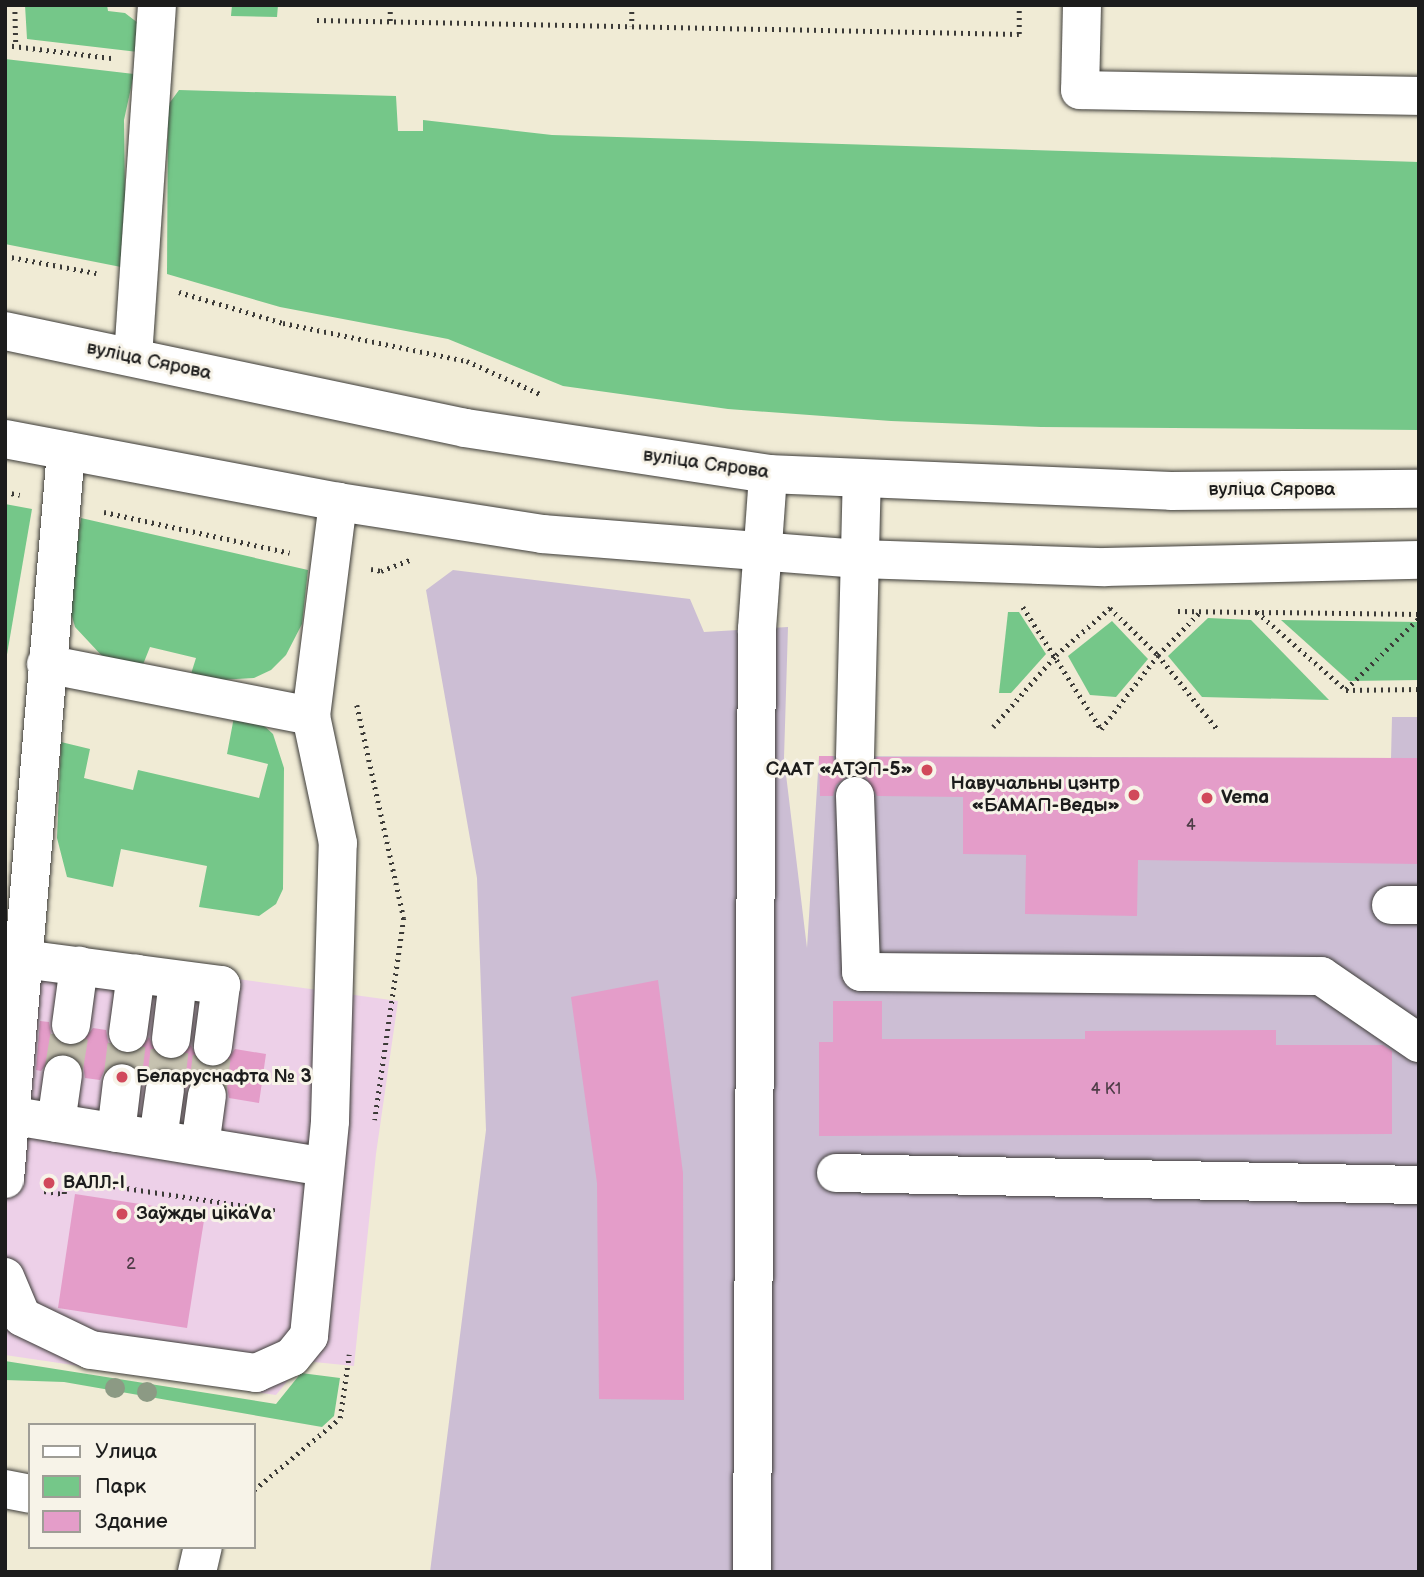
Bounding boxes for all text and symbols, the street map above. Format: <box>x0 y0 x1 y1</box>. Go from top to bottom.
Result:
street label: вуліца Сярова <box>85 337 213 385</box>
street label: вуліца Сярова <box>642 444 770 484</box>
street label: вуліца Сярова <box>1209 479 1335 501</box>
place label: СААТ «АТЭП-5» <box>766 759 913 781</box>
marker: СААТ «АТЭП-5» <box>919 762 935 778</box>
place label: Навучальны цэнтр «БАМАП-Веды» <box>951 773 1120 817</box>
marker: Навучальны цэнтр «БАМАП-Веды» <box>1126 787 1142 803</box>
place label: Vema <box>1221 787 1269 809</box>
marker: Vema <box>1199 790 1215 806</box>
house number: 4 <box>1186 816 1196 836</box>
place label: Беларуснафта № 3 <box>136 1066 312 1088</box>
marker: Беларуснафта № 3 <box>114 1069 130 1085</box>
house number: 4 К1 <box>1091 1080 1121 1100</box>
place label: ВАЛЛ-І <box>63 1172 125 1194</box>
marker: ВАЛЛ-І <box>41 1175 57 1191</box>
place label: Заўжды цікаVа <box>136 1203 272 1225</box>
marker: Заўжды цікаVа <box>114 1206 130 1222</box>
house number: 2 <box>126 1255 136 1275</box>
legend <box>28 1423 256 1549</box>
text: Улица <box>95 1439 157 1464</box>
text: Парк <box>95 1474 146 1499</box>
text: Здание <box>95 1509 168 1534</box>

